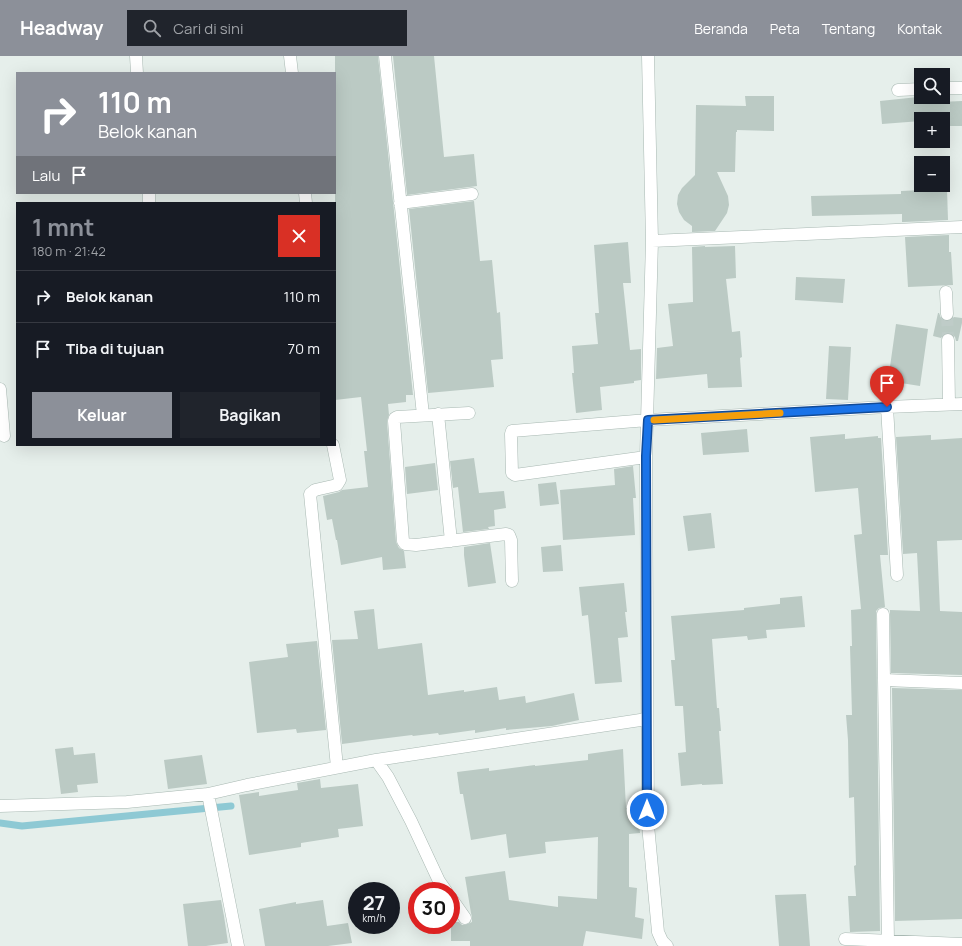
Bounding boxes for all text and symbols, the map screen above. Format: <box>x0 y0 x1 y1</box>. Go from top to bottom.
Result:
search box <box>127 10 407 46</box>
text: Headway <box>20 15 103 41</box>
icon: search <box>141 17 163 39</box>
text: Cari di sini <box>173 18 243 39</box>
text: Beranda <box>694 19 748 38</box>
text: Peta <box>770 19 800 38</box>
text: Tentang <box>822 19 875 38</box>
text: Kontak <box>897 19 942 38</box>
map controls <box>914 68 950 192</box>
button: search <box>914 68 950 104</box>
text: 110 m <box>98 83 172 121</box>
icon: right <box>32 88 84 140</box>
button: + <box>914 112 950 148</box>
text: Belok kanan <box>98 119 197 143</box>
button: − <box>914 156 950 192</box>
icon: arrive <box>68 164 90 186</box>
text: Lalu <box>32 165 60 186</box>
text: 1 mnt <box>32 210 94 243</box>
button: close <box>278 215 320 257</box>
text: 180 m · 21:42 <box>32 242 106 260</box>
icon: right <box>32 286 54 308</box>
text: Belok kanan <box>66 286 153 307</box>
text: 110 m <box>283 286 320 307</box>
icon: arrive <box>32 338 54 360</box>
text: Tiba di tujuan <box>66 338 164 359</box>
text: 70 m <box>288 338 320 359</box>
pin <box>870 366 904 407</box>
icon: arrive <box>876 372 898 394</box>
button: Keluar <box>32 392 172 438</box>
button: Bagikan <box>180 392 320 438</box>
position arrow <box>626 789 668 831</box>
speed limit sign: 30 <box>408 882 460 934</box>
text: 27 <box>363 889 385 916</box>
text: km/h <box>362 911 386 925</box>

